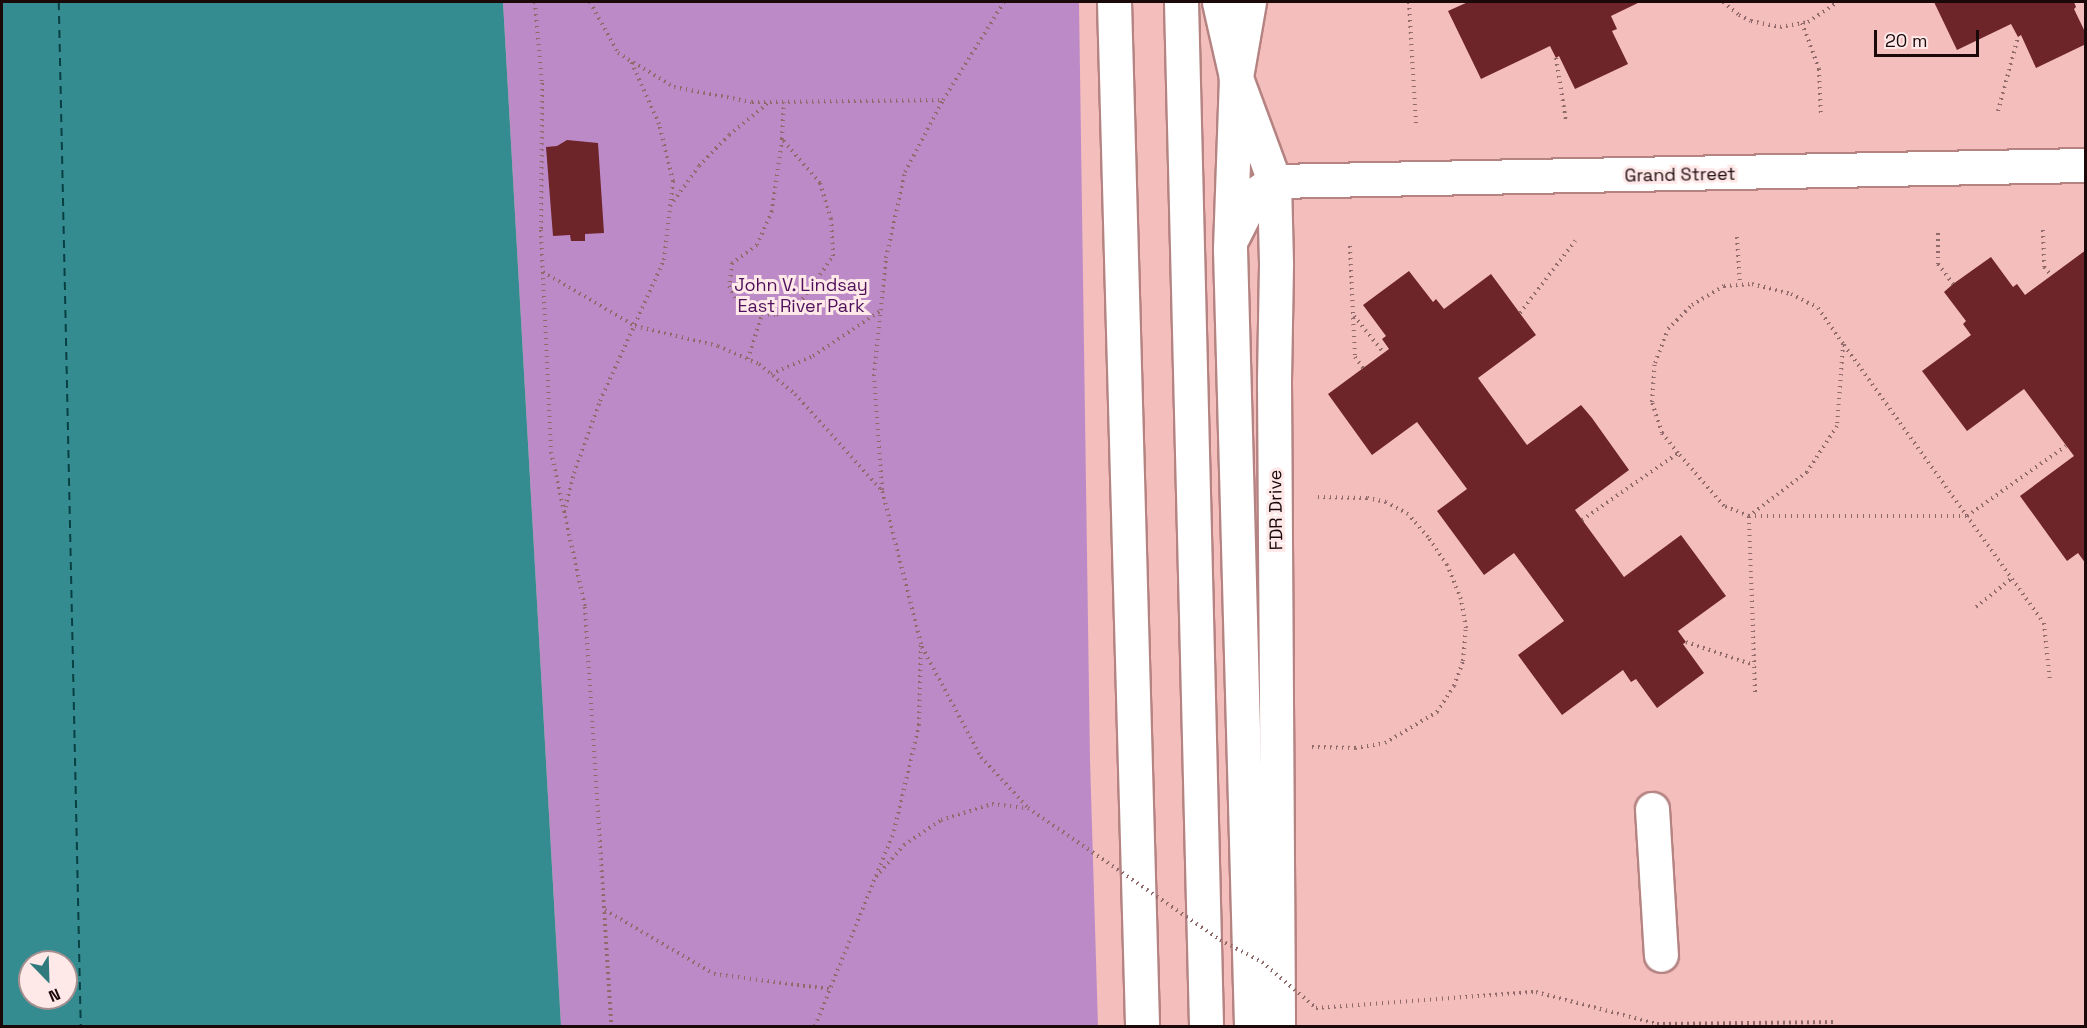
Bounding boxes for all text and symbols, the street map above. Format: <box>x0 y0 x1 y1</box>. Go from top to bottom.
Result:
scale bar <box>1877 18 1982 56</box>
text: 20 m <box>1885 29 1928 52</box>
street label: Grand Street <box>1624 163 1736 187</box>
park label: John V. Lindsay East River Park <box>734 275 868 318</box>
street label: FDR Drive <box>1264 469 1288 551</box>
north arrow <box>18 950 78 1010</box>
text: N <box>45 983 63 1007</box>

